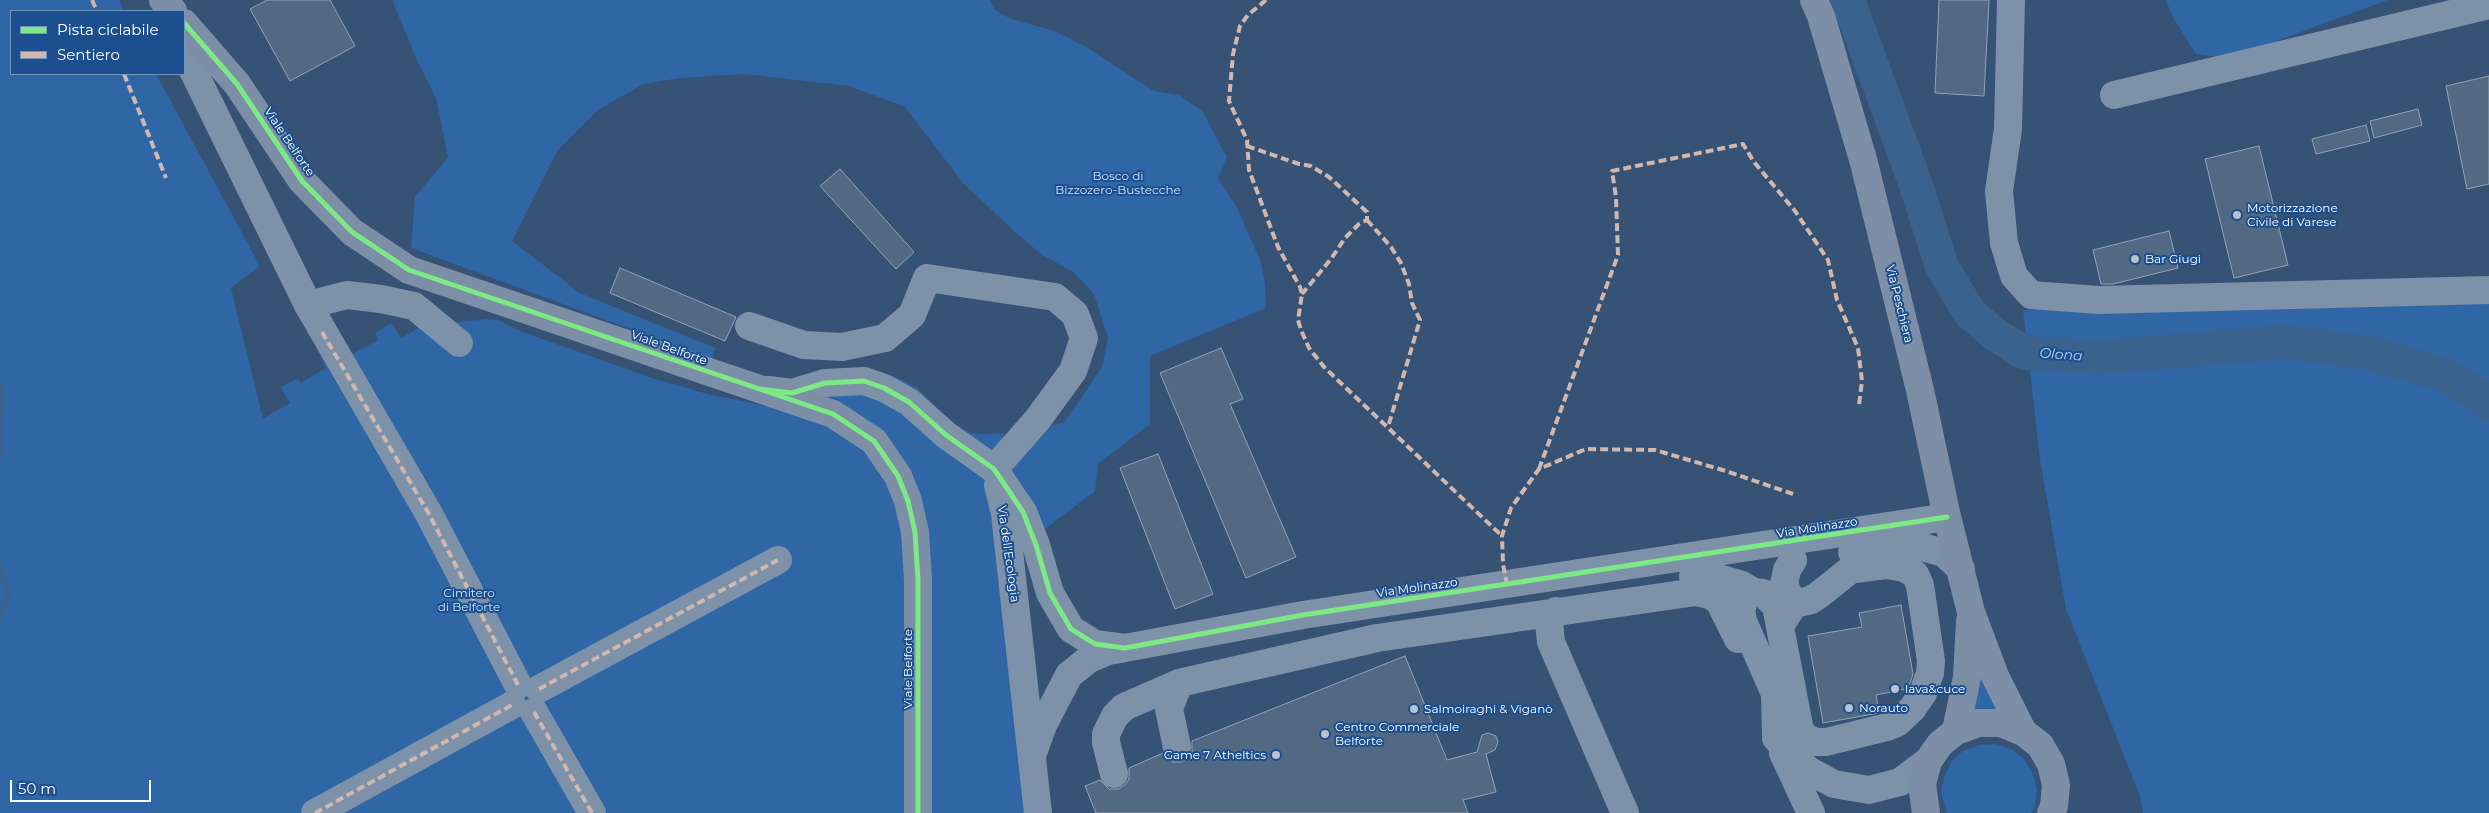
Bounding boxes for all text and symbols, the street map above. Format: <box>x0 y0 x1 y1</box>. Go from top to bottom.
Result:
legend <box>10 10 185 75</box>
text: Pista ciclabile <box>57 20 159 39</box>
text: Sentiero <box>57 45 120 64</box>
street label: Viale Belforte <box>261 105 317 179</box>
park label: Bosco di Bizzozero-Bustecche <box>1055 169 1181 197</box>
place label: Motorizzazione Civile di Varese <box>2247 201 2338 229</box>
marker: Motorizzazione Civile di Varese <box>2231 209 2243 221</box>
place label: Bar Giugi <box>2145 252 2201 266</box>
marker: Bar Giugi <box>2129 253 2141 265</box>
street label: Via Peschiera <box>1882 264 1916 344</box>
street label: Viale Belforte <box>629 328 709 368</box>
water label: Olona <box>2039 345 2083 365</box>
street label: Via dell'Ecologia <box>994 505 1022 603</box>
street label: Via Molinazzo <box>1775 514 1859 542</box>
street label: Via Molinazzo <box>1375 575 1459 601</box>
park label: Cimitero di Belforte <box>438 586 500 614</box>
street label: Viale Belforte <box>901 629 915 709</box>
place label: lava&cuce <box>1905 682 1965 696</box>
marker: lava&cuce <box>1889 683 1901 695</box>
place label: Norauto <box>1859 701 1908 715</box>
place label: Salmoiraghi & Viganò <box>1424 702 1553 716</box>
marker: Norauto <box>1843 702 1855 714</box>
marker: Salmoiraghi & Viganò <box>1408 703 1420 715</box>
place label: Centro Commerciale Belforte <box>1335 720 1459 748</box>
marker: Centro Commerciale Belforte <box>1319 728 1331 740</box>
place label: Game 7 Atheltics <box>1164 748 1266 762</box>
marker: Game 7 Atheltics <box>1270 749 1282 761</box>
scale bar <box>12 770 154 802</box>
text: 50 m <box>18 779 56 798</box>

